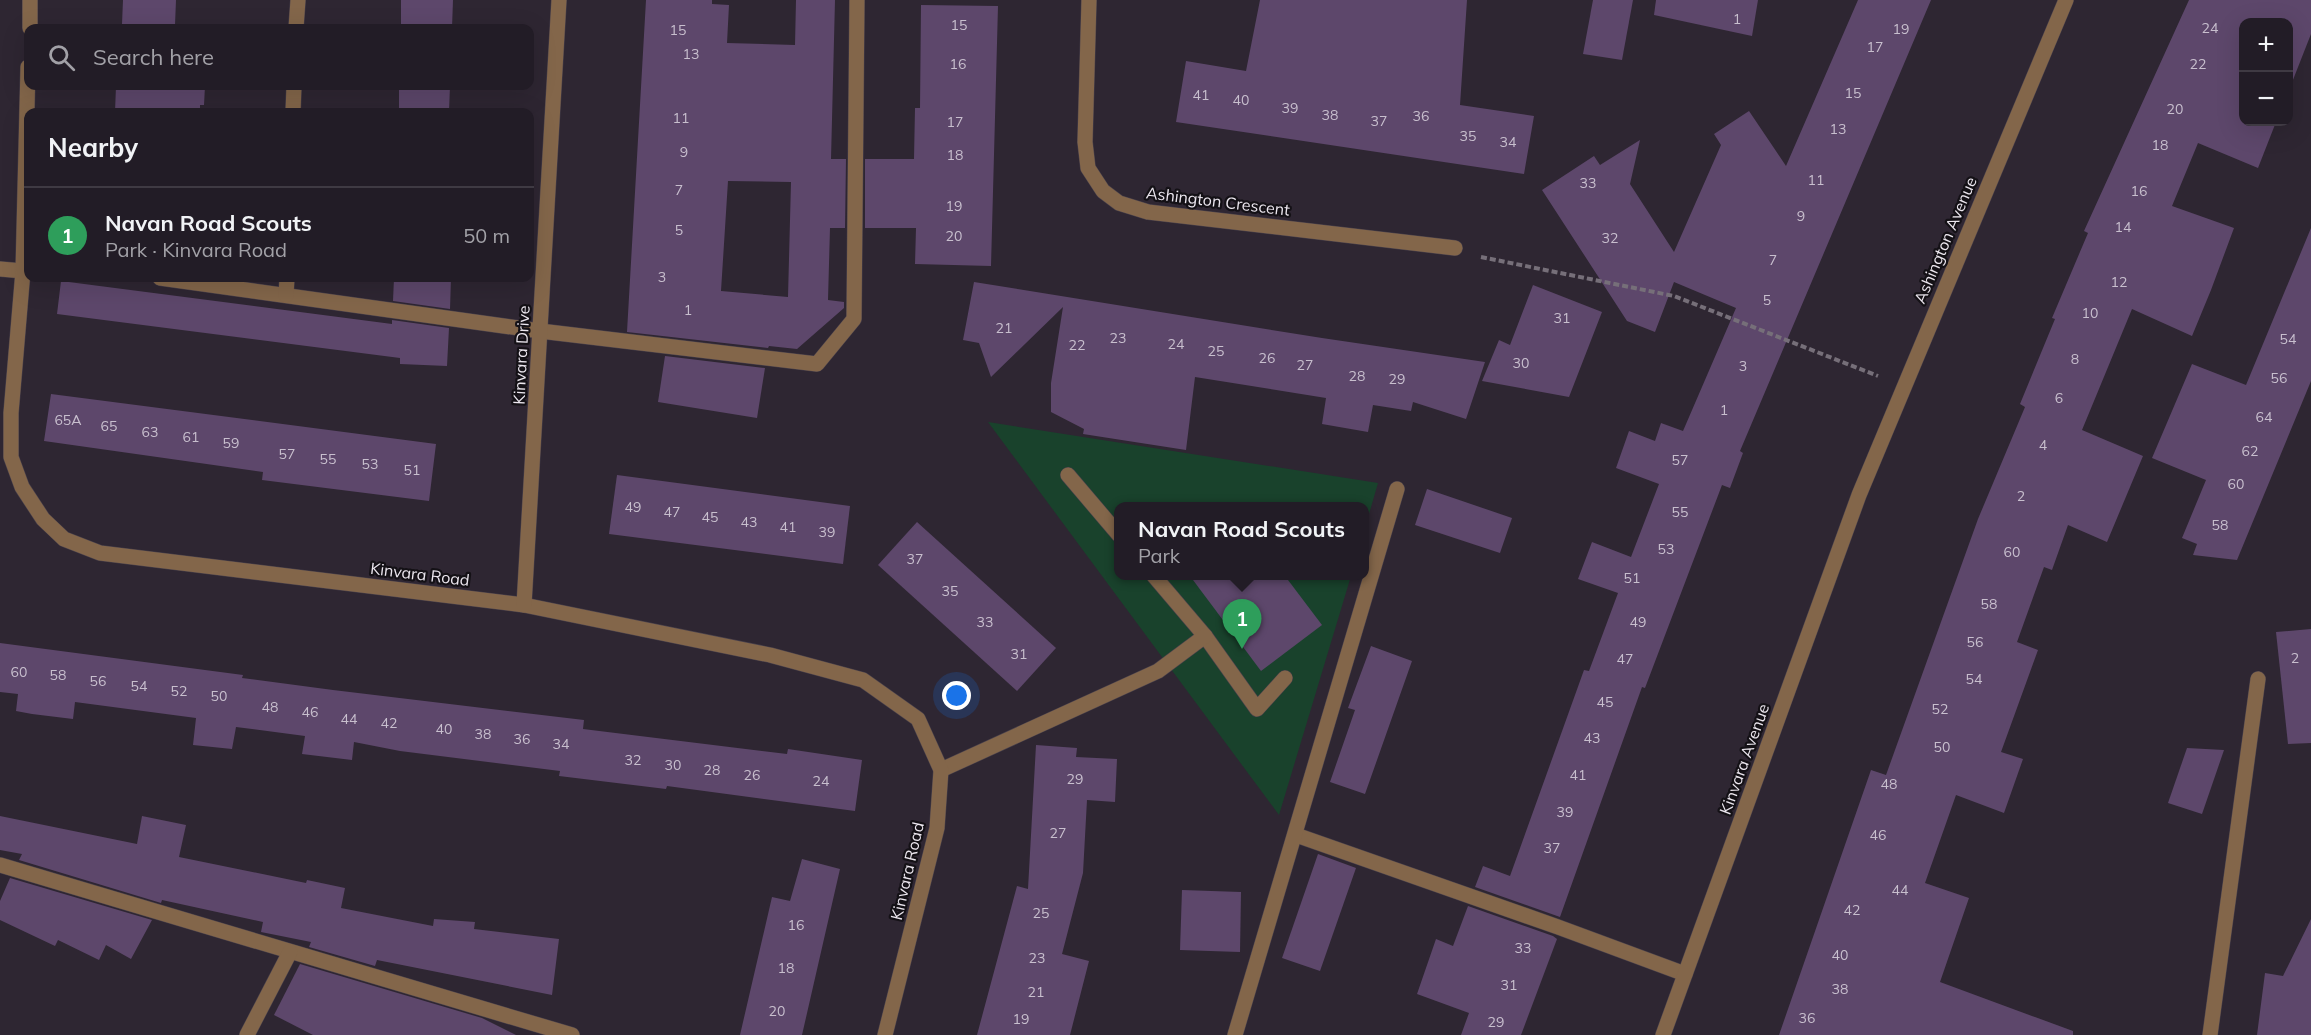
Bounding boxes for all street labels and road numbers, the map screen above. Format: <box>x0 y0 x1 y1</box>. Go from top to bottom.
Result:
street label: Ashington Avenue <box>1909 174 1981 306</box>
street label: Ashington Crescent <box>1145 182 1291 220</box>
street label: Kinvara Drive <box>508 305 534 405</box>
street label: Kinvara Road <box>369 558 471 590</box>
street label: Kinvara Avenue <box>1715 701 1773 817</box>
street label: Kinvara Road <box>886 820 928 922</box>

